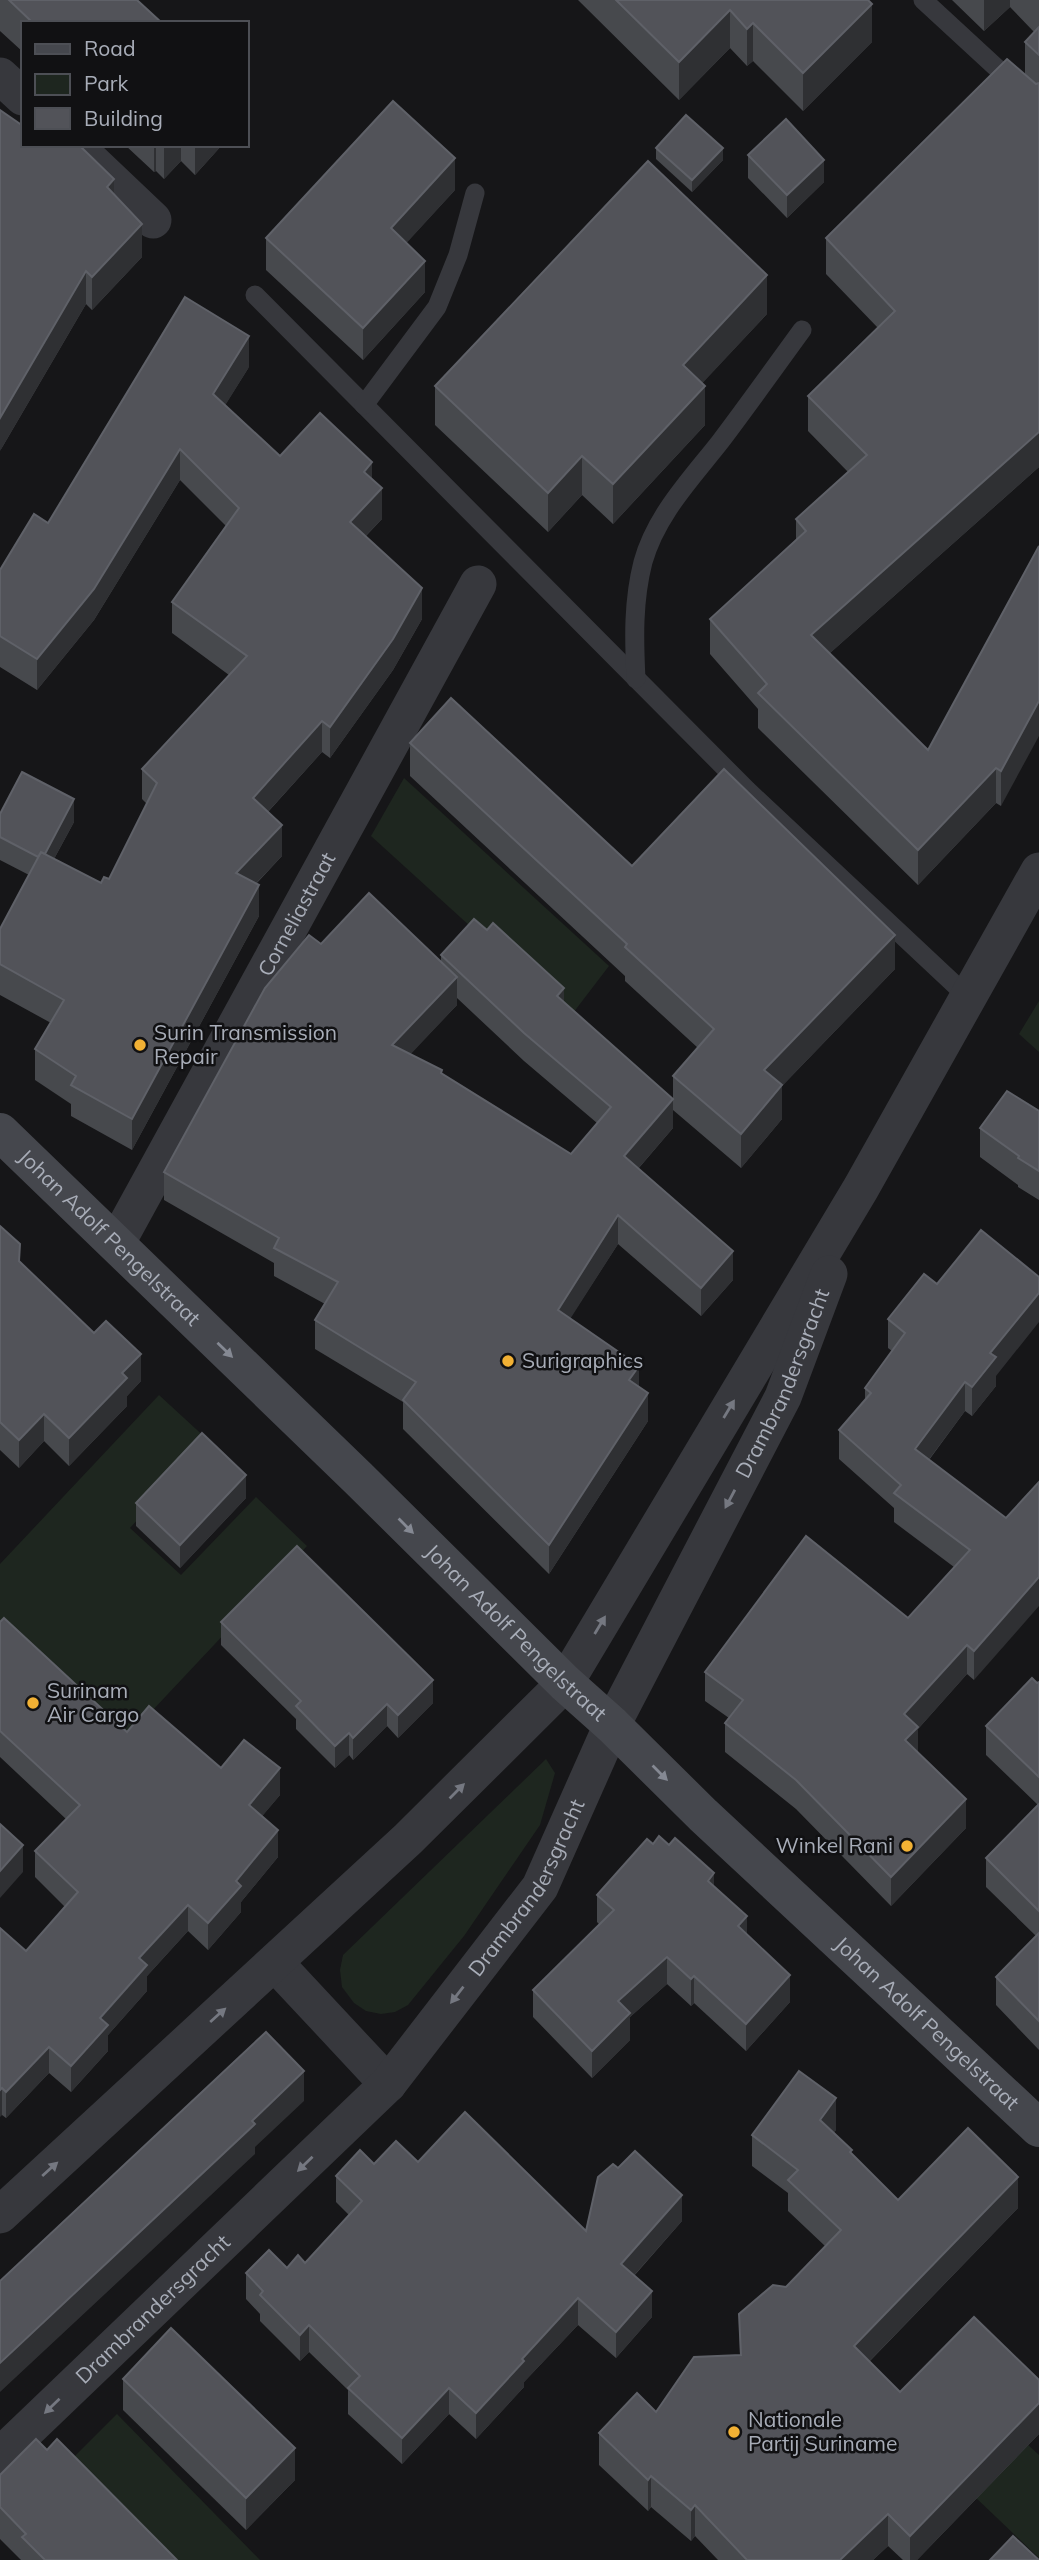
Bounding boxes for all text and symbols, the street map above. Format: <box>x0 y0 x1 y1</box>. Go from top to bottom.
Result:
legend <box>21 21 248 147</box>
text: Road <box>84 35 135 61</box>
text: Park <box>84 70 128 96</box>
text: Building <box>84 105 163 131</box>
street label: Corneliastraat <box>252 847 340 980</box>
place label: Surin Transmission Repair <box>154 1019 337 1069</box>
marker: Surin Transmission Repair <box>132 1037 148 1053</box>
street label: Johan Adolf Pengelstraat <box>14 1143 206 1331</box>
street label: Drambrandersgracht <box>729 1285 834 1482</box>
one-way arrow <box>216 1341 233 1357</box>
place label: Surigraphics <box>522 1347 643 1373</box>
marker: Surigraphics <box>500 1353 516 1369</box>
one-way arrow <box>723 1399 736 1418</box>
one-way arrow <box>725 1489 737 1509</box>
one-way arrow <box>397 1518 414 1534</box>
street label: Johan Adolf Pengelstraat <box>420 1538 613 1726</box>
one-way arrow <box>594 1615 606 1634</box>
place label: Surinam Air Cargo <box>47 1677 139 1727</box>
marker: Surinam Air Cargo <box>25 1695 41 1711</box>
one-way arrow <box>652 1765 669 1782</box>
one-way arrow <box>448 1783 465 1800</box>
street label: Drambrandersgracht <box>462 1795 589 1981</box>
place label: Winkel Rani <box>775 1832 893 1858</box>
marker: Winkel Rani <box>899 1838 915 1854</box>
street label: Johan Adolf Pengelstraat <box>830 1930 1025 2115</box>
one-way arrow <box>450 1986 464 2004</box>
one-way arrow <box>209 2008 226 2024</box>
one-way arrow <box>297 2155 314 2171</box>
one-way arrow <box>41 2161 59 2177</box>
street label: Drambrandersgracht <box>70 2229 235 2389</box>
one-way arrow <box>44 2397 61 2414</box>
place label: Nationale Partij Suriname <box>748 2406 897 2456</box>
marker: Nationale Partij Suriname <box>726 2424 742 2440</box>

